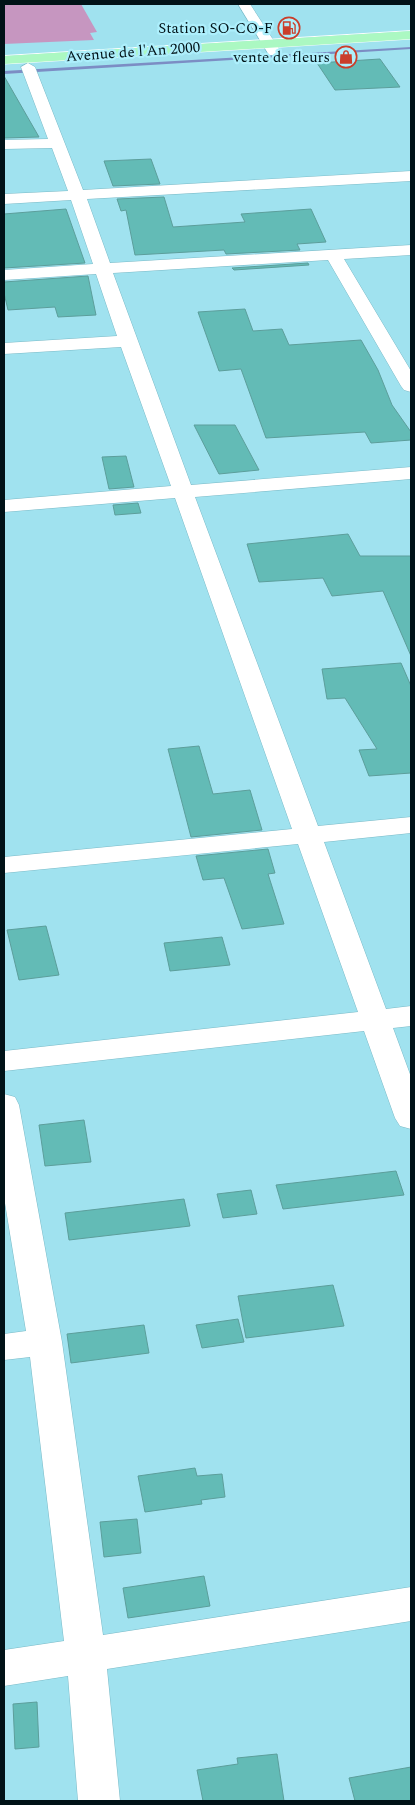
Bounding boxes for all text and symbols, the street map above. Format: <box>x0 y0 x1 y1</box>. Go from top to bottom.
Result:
fuel station icon: Station SO-CO-F <box>277 16 301 40</box>
place label: Station SO-CO-F <box>158 17 273 40</box>
street label: Avenue de l'An 2000 <box>65 36 201 68</box>
shop icon: vente de fleurs <box>334 45 358 69</box>
place label: vente de fleurs <box>232 46 330 69</box>

